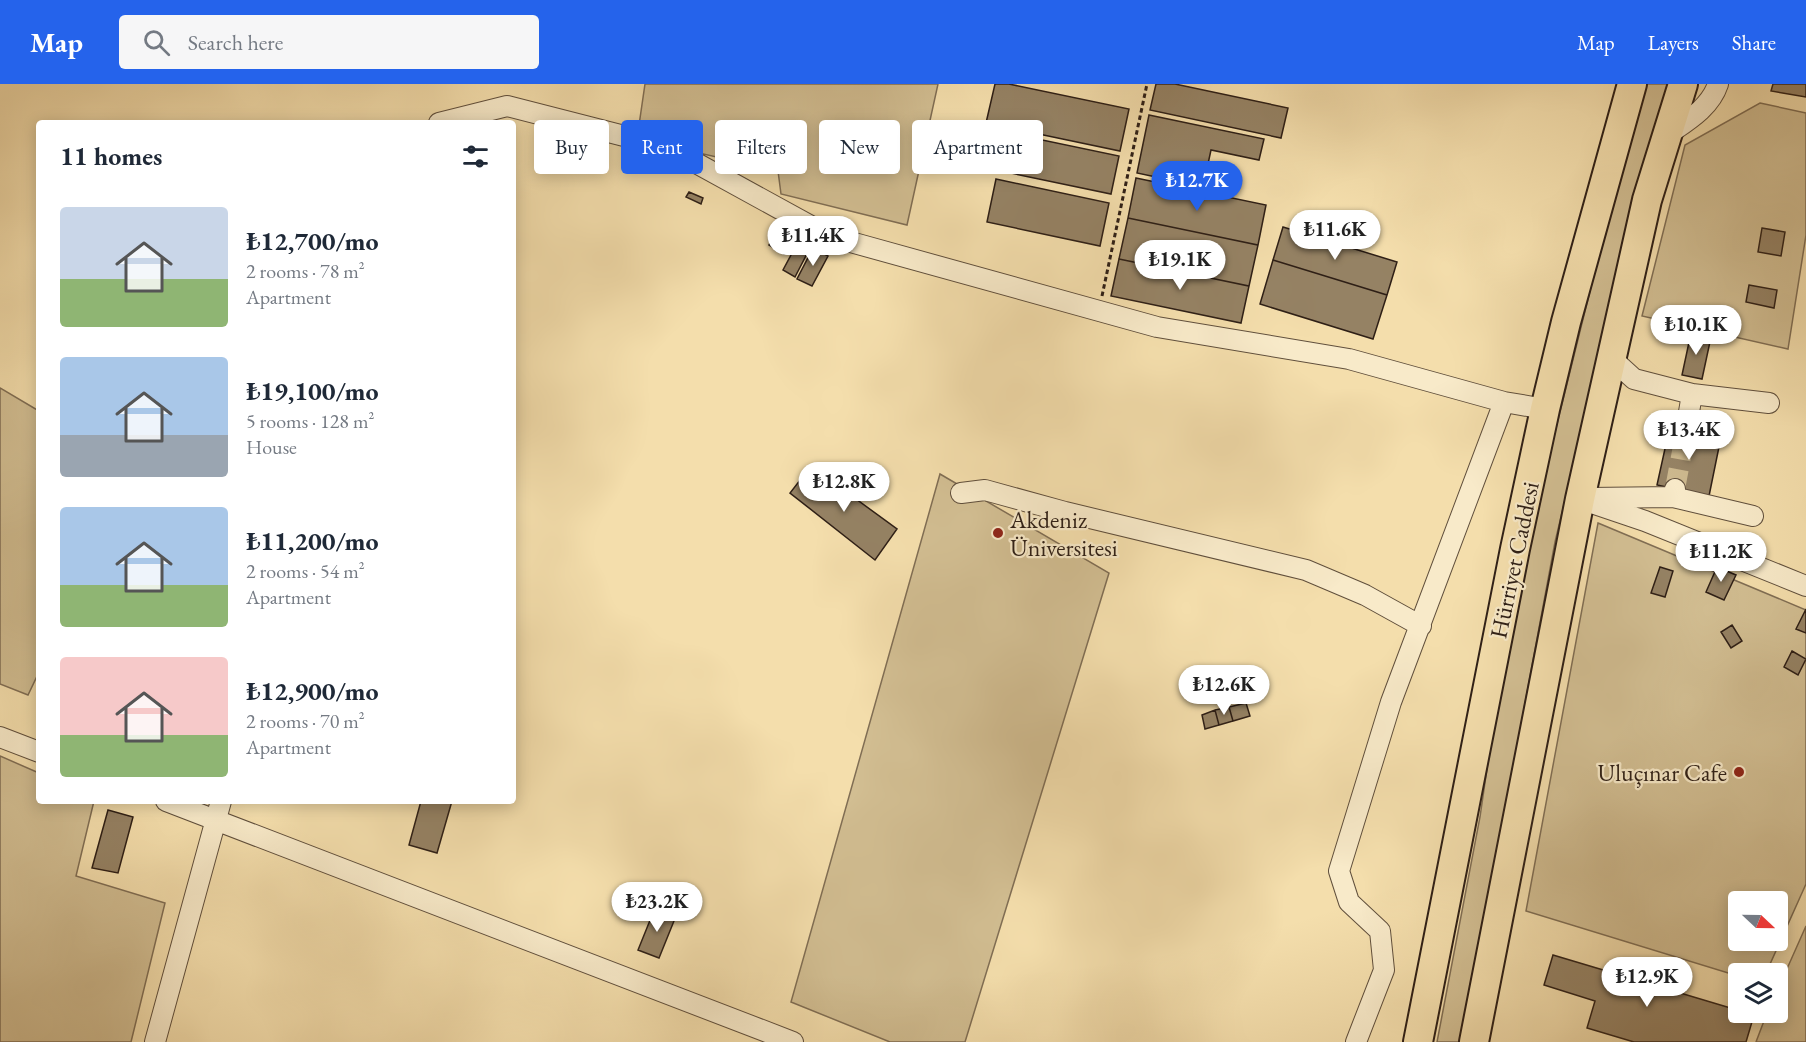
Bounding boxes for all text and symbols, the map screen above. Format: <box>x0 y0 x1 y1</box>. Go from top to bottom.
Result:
search box <box>119 15 539 69</box>
text: Map <box>30 24 83 60</box>
icon: search <box>140 26 173 59</box>
text: Search here <box>188 28 283 57</box>
text: Map <box>1577 29 1615 56</box>
text: Layers <box>1648 29 1699 56</box>
text: Share <box>1732 29 1776 56</box>
chip: Buy <box>534 120 609 174</box>
chip: Rent <box>621 120 703 174</box>
chip: Filters <box>715 120 807 174</box>
chip: New <box>819 120 900 174</box>
chip: Apartment <box>912 120 1043 174</box>
text: 11 homes <box>60 139 162 173</box>
icon: filters <box>459 140 492 173</box>
pin: ₺12.7K <box>1148 161 1246 212</box>
text: ₺12.7K <box>1166 167 1228 193</box>
pin: ₺11.6K <box>1286 210 1384 261</box>
pin: ₺11.4K <box>764 216 862 267</box>
text: ₺11.6K <box>1304 216 1366 242</box>
text: ₺11.4K <box>782 222 844 248</box>
text: ₺12,700/mo <box>246 224 379 258</box>
icon: home <box>108 231 180 303</box>
pin: ₺19.1K <box>1131 240 1229 291</box>
text: ₺19.1K <box>1149 246 1211 272</box>
text: 2 rooms · 78 m² <box>246 258 365 284</box>
text: Apartment <box>246 284 331 310</box>
pin: ₺10.1K <box>1647 305 1745 356</box>
text: ₺10.1K <box>1665 311 1727 337</box>
text: ₺19,100/mo <box>246 374 379 408</box>
icon: home <box>108 381 180 453</box>
text: 5 rooms · 128 m² <box>246 408 374 434</box>
pin: ₺13.4K <box>1640 410 1738 461</box>
text: ₺13.4K <box>1658 416 1720 442</box>
text: House <box>246 434 297 460</box>
pin: ₺12.8K <box>795 462 893 513</box>
text: ₺12.8K <box>813 468 875 494</box>
street label: Hürriyet Caddesi <box>1482 479 1546 641</box>
place label: Akdeniz Üniversitesi <box>1009 504 1118 563</box>
text: ₺11,200/mo <box>246 524 379 558</box>
marker: Akdeniz Üniversitesi <box>991 526 1005 540</box>
icon: home <box>108 531 180 603</box>
pin: ₺11.2K <box>1672 532 1770 583</box>
text: ₺11.2K <box>1690 538 1752 564</box>
text: 2 rooms · 54 m² <box>246 558 365 584</box>
text: Apartment <box>246 584 331 610</box>
pin: ₺12.6K <box>1175 665 1273 716</box>
text: ₺12.6K <box>1193 671 1255 697</box>
text: ₺12,900/mo <box>246 674 379 708</box>
icon: home <box>108 681 180 753</box>
text: 2 rooms · 70 m² <box>246 708 365 734</box>
text: Apartment <box>246 734 331 760</box>
place label: Uluçınar Cafe <box>1598 757 1727 788</box>
marker: Uluçınar Cafe <box>1732 765 1746 779</box>
pin: ₺23.2K <box>608 882 706 933</box>
text: ₺23.2K <box>626 888 688 914</box>
north arrow <box>1728 891 1788 951</box>
map controls <box>1728 891 1788 1023</box>
pin: ₺12.9K <box>1598 957 1696 1008</box>
text: ₺12.9K <box>1616 963 1678 989</box>
button: layers <box>1728 963 1788 1023</box>

